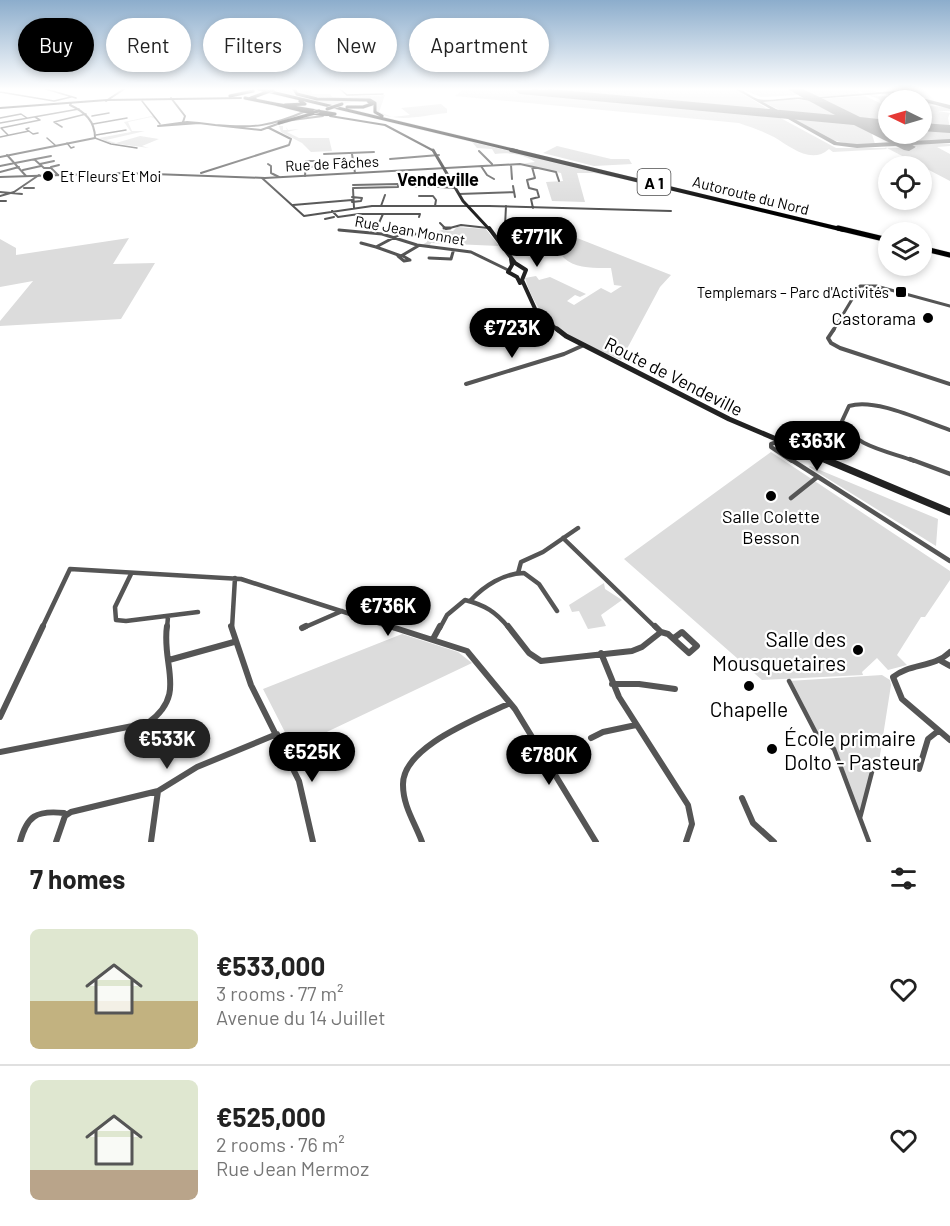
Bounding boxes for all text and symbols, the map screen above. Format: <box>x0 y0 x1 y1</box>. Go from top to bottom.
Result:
chip: Buy <box>18 18 94 72</box>
chip: Rent <box>106 18 191 72</box>
chip: Filters <box>203 18 303 72</box>
chip: New <box>315 18 397 72</box>
chip: Apartment <box>409 18 549 72</box>
north arrow <box>878 90 932 144</box>
map controls <box>878 90 932 276</box>
street label: Rue de Fâches <box>285 152 379 174</box>
button: locate <box>878 156 932 210</box>
place label: Et Fleurs Et Moi <box>60 167 161 185</box>
district label: Vendeville <box>397 168 479 190</box>
marker: Et Fleurs Et Moi <box>41 169 55 183</box>
road number: A 1 <box>638 169 670 195</box>
street label: Autoroute du Nord <box>691 172 811 218</box>
street label: Rue Jean Monnet <box>353 211 467 249</box>
pin: €771K <box>495 217 579 268</box>
button: layers <box>878 222 932 276</box>
text: €771K <box>511 224 563 248</box>
place label: Templemars – Parc d'Activités <box>697 283 889 301</box>
marker: Templemars – Parc d'Activités <box>894 285 908 299</box>
place label: Castorama <box>831 307 916 329</box>
pin: €723K <box>470 308 554 359</box>
marker: Castorama <box>921 311 935 325</box>
text: €723K <box>484 315 540 339</box>
street label: Route de Vendeville <box>601 332 747 420</box>
pin: €363K <box>775 421 859 472</box>
text: €363K <box>788 428 846 452</box>
marker: Salle Colette Besson <box>764 489 778 503</box>
place label: Salle Colette Besson <box>722 505 820 548</box>
pin: €736K <box>346 586 430 637</box>
text: €736K <box>360 593 416 617</box>
place label: Salle des Mousquetaires <box>712 626 846 675</box>
marker: Salle des Mousquetaires <box>851 643 865 657</box>
marker: Chapelle <box>742 679 756 693</box>
place label: Chapelle <box>710 696 788 721</box>
pin: €533K <box>125 719 209 770</box>
place label: École primaire Dolto - Pasteur <box>784 725 920 774</box>
text: €533K <box>138 726 196 750</box>
pin: €525K <box>270 732 354 783</box>
pin: €780K <box>507 735 591 786</box>
text: €525K <box>283 739 341 763</box>
text: €780K <box>520 742 578 766</box>
marker: École primaire Dolto - Pasteur <box>765 742 779 756</box>
icon: filters <box>887 862 920 895</box>
text: 7 homes <box>30 863 125 894</box>
text: €533,000 <box>216 950 325 981</box>
icon: home <box>78 953 150 1025</box>
icon: heart <box>887 973 920 1006</box>
text: 3 rooms · 77 m² <box>216 981 344 1005</box>
text: Avenue du 14 Juillet <box>216 1005 386 1029</box>
text: €525,000 <box>216 1101 326 1132</box>
icon: home <box>78 1104 150 1176</box>
icon: heart <box>887 1124 920 1157</box>
text: 2 rooms · 76 m² <box>216 1132 345 1156</box>
text: Rue Jean Mermoz <box>216 1156 369 1180</box>

